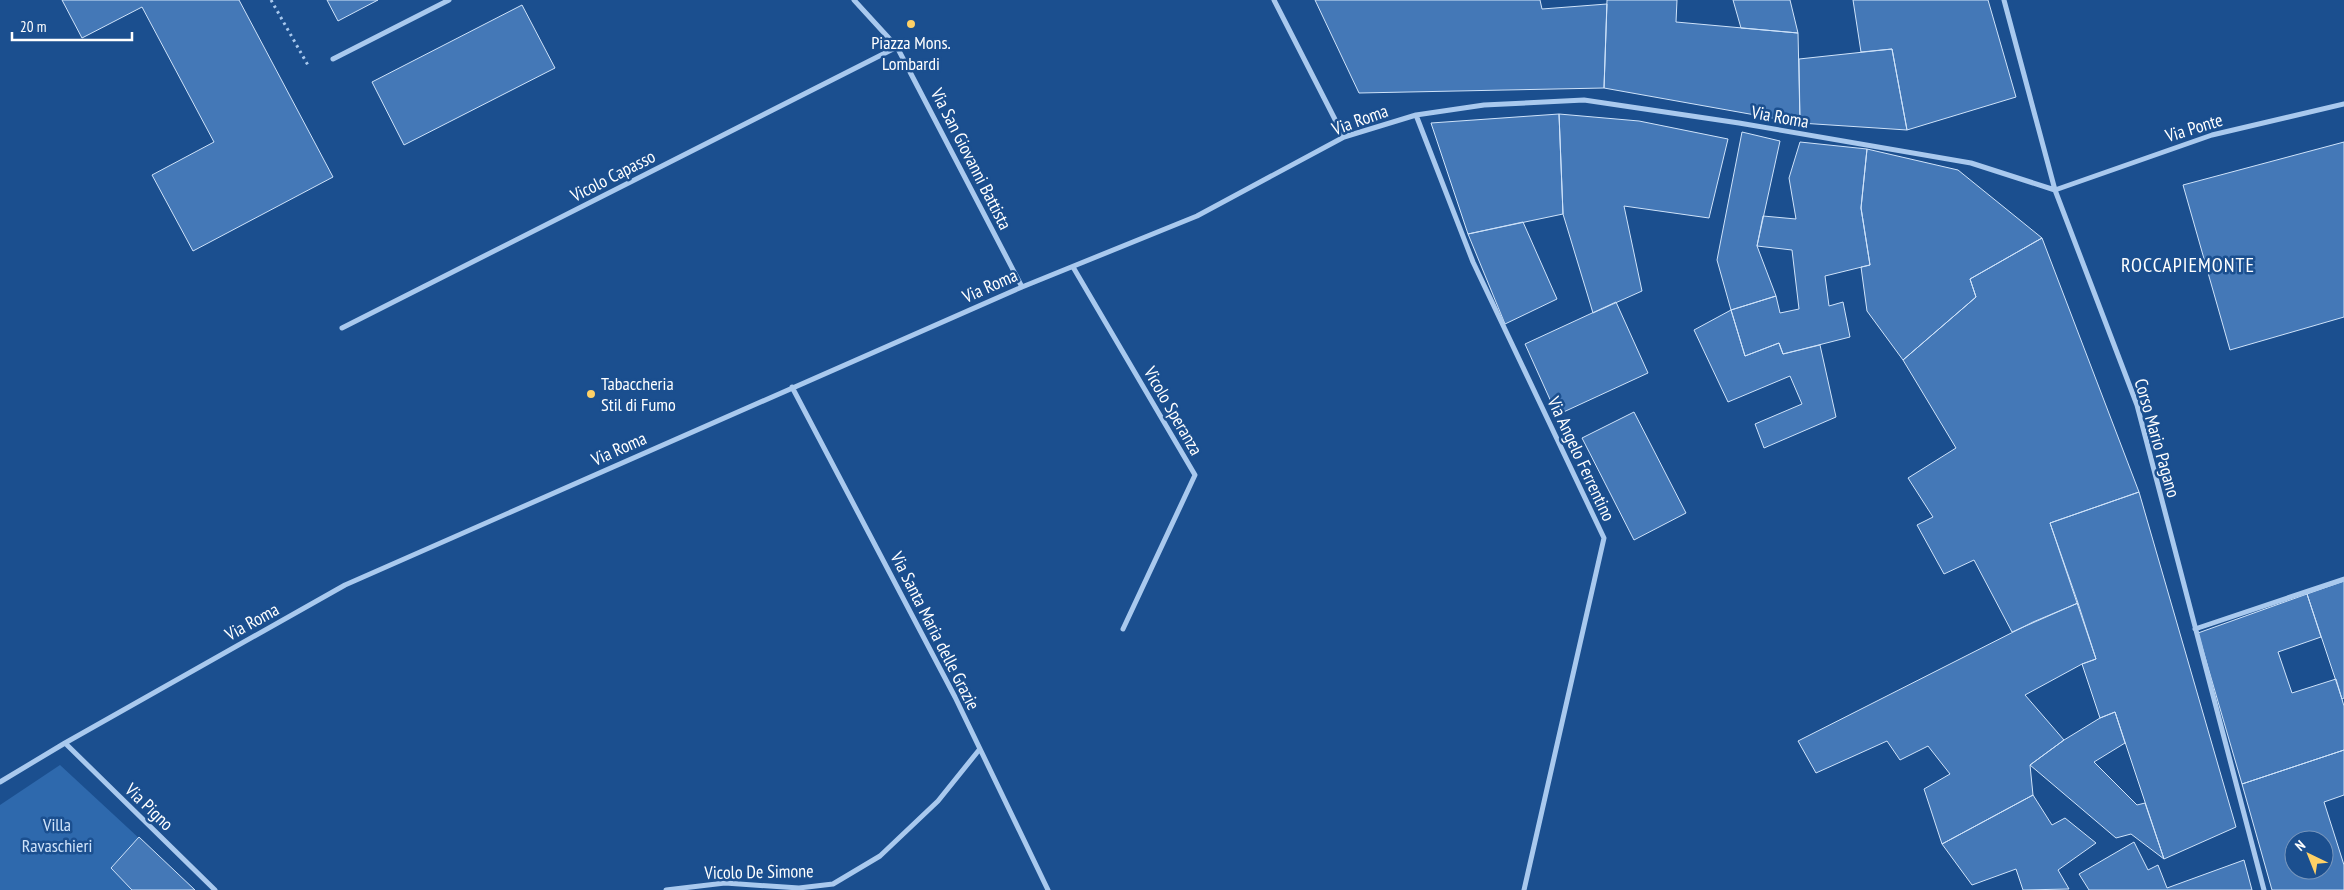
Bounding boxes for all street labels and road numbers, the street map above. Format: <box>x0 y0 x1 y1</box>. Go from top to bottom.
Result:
street label: Via San Giovanni Battista <box>925 83 1017 233</box>
street label: Via Roma <box>1328 99 1391 141</box>
street label: Via Roma <box>1749 100 1811 133</box>
street label: Via Ponte <box>2161 108 2225 147</box>
street label: Vicolo Capasso <box>566 144 659 207</box>
street label: Via Roma <box>958 263 1021 308</box>
street label: Vicolo Speranza <box>1138 361 1208 459</box>
street label: Corso Mario Pagano <box>2130 376 2186 500</box>
street label: Via Angelo Ferrentino <box>1542 392 1620 525</box>
street label: Via Roma <box>587 426 650 471</box>
street label: Via Santa Maria delle Grazie <box>885 547 985 714</box>
street label: Via Roma <box>220 597 283 646</box>
street label: Via Pigno <box>120 777 179 835</box>
street label: Vicolo De Simone <box>703 859 814 884</box>

